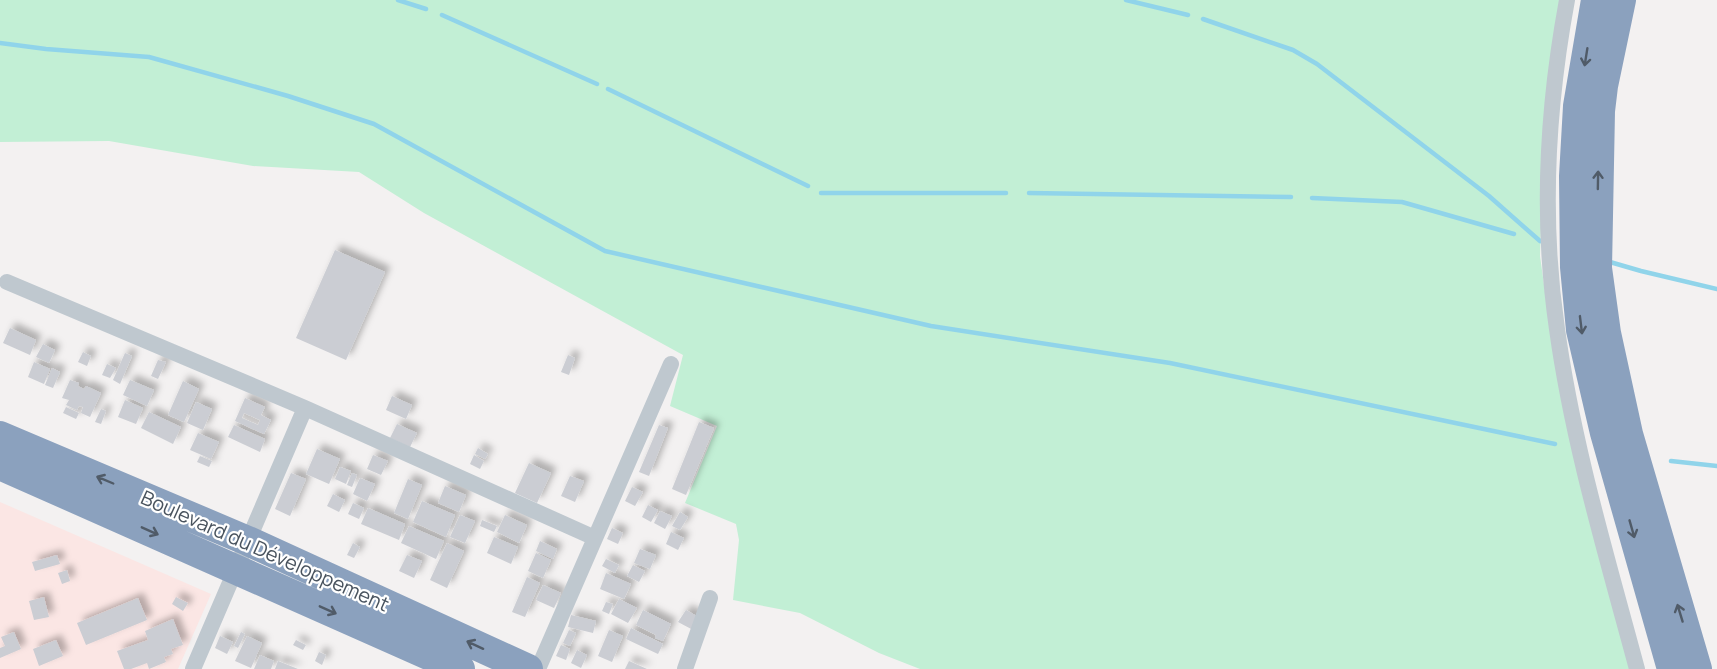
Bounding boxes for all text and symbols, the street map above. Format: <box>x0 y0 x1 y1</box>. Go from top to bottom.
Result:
one-way arrow <box>1580 47 1591 67</box>
one-way arrow <box>1592 170 1604 190</box>
one-way arrow <box>1576 314 1587 334</box>
one-way arrow <box>96 474 114 485</box>
street label: Boulevard du Développement <box>137 483 394 618</box>
one-way arrow <box>1627 519 1639 538</box>
one-way arrow <box>140 526 158 537</box>
one-way arrow <box>1674 604 1686 623</box>
one-way arrow <box>318 605 336 616</box>
one-way arrow <box>466 638 484 650</box>

